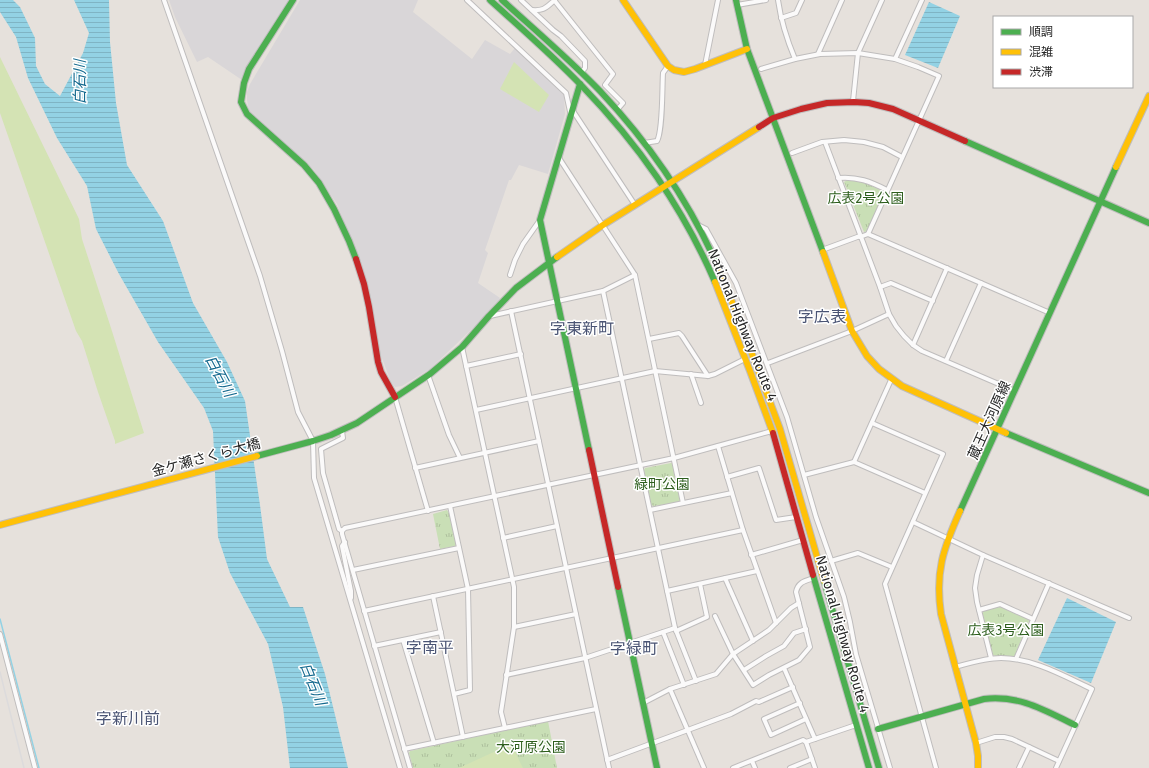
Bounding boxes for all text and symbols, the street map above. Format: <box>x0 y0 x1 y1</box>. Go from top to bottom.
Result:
legend <box>993 16 1133 88</box>
text: 順調 <box>1029 25 1053 39</box>
text: 混雑 <box>1029 45 1053 59</box>
water label: 白石川 <box>71 58 89 105</box>
text: 渋滞 <box>1029 65 1053 79</box>
park label: 広表2号公園 <box>828 190 904 207</box>
street label: National Highway Route 4 <box>704 246 781 404</box>
district label: 字広表 <box>798 307 846 326</box>
district label: 字東新町 <box>550 319 614 338</box>
water label: 白石川 <box>201 352 239 402</box>
street label: 蔵王大河原線 <box>965 378 1014 462</box>
street label: 金ケ瀬さくら大橋 <box>150 435 262 480</box>
park label: 緑町公園 <box>634 476 690 493</box>
street label: National Highway Route 4 <box>812 554 873 715</box>
park label: 広表3号公園 <box>968 622 1045 639</box>
district label: 字南平 <box>406 638 454 657</box>
district label: 字緑町 <box>610 639 658 658</box>
water label: 白石川 <box>296 660 331 710</box>
district label: 字新川前 <box>96 709 160 728</box>
park label: 大河原公園 <box>496 739 566 756</box>

